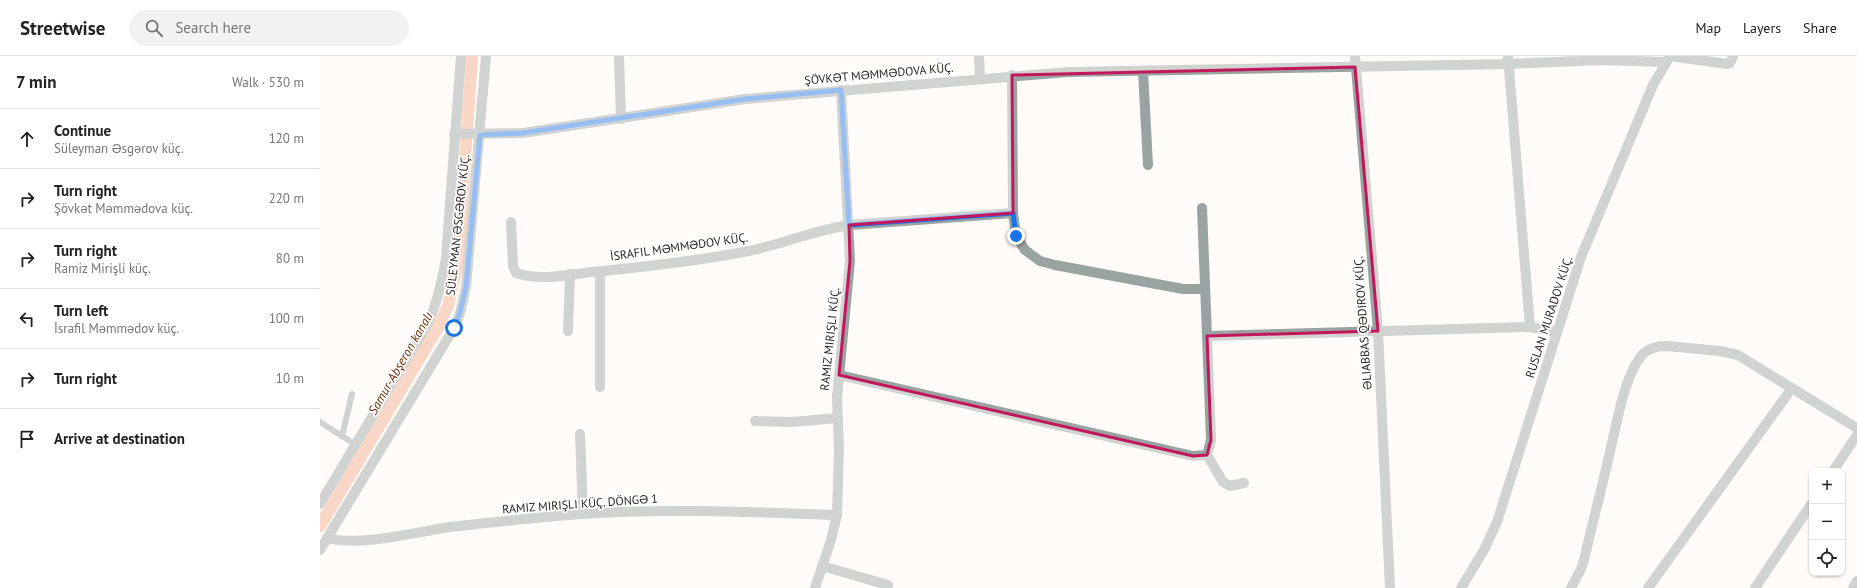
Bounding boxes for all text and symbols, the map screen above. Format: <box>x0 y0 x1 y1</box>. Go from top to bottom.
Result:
search box <box>129 10 409 46</box>
text: Streetwise <box>20 16 105 40</box>
icon: search <box>143 17 165 39</box>
text: Search here <box>175 18 251 37</box>
text: Map <box>1695 19 1721 37</box>
text: Layers <box>1743 19 1781 37</box>
text: Share <box>1803 19 1837 37</box>
street label: ŞÖVKƏT MƏMMƏDOVA KÜÇ. <box>804 60 954 87</box>
text: 7 min <box>16 71 57 93</box>
text: Walk · 530 m <box>232 74 304 91</box>
text: Continue <box>54 121 111 140</box>
icon: ahead <box>16 128 38 150</box>
text: 120 m <box>269 130 304 147</box>
text: Süleyman Əsgərov küç. <box>54 140 184 157</box>
street label: SÜLEYMAN ƏSGƏROV KÜÇ. <box>443 154 472 296</box>
text: Turn right <box>54 181 117 200</box>
icon: right <box>16 188 38 210</box>
text: 220 m <box>269 190 304 207</box>
text: Şövkət Məmmədova küç. <box>54 200 193 217</box>
route end <box>1007 227 1025 245</box>
street label: İSRAFIL MƏMMƏDOV KÜÇ. <box>609 229 749 264</box>
text: Turn right <box>54 241 117 260</box>
icon: right <box>16 248 38 270</box>
text: 80 m <box>276 250 304 267</box>
street label: RUSLAN MURADOV KÜÇ. <box>1522 254 1575 380</box>
street label: ƏLIABBAS QƏDIROV KÜÇ. <box>1350 256 1375 390</box>
text: Ramiz Mirişli küç. <box>54 260 151 277</box>
street label: RAMIZ MIRIŞLI KÜÇ. <box>817 287 842 391</box>
text: Turn left <box>54 301 108 320</box>
icon: left <box>16 308 38 330</box>
water label: Samur-Abşeron kanalı <box>364 308 437 418</box>
text: 100 m <box>269 310 304 327</box>
route start <box>445 319 463 337</box>
text: İsrafil Məmmədov küç. <box>54 320 179 337</box>
icon: right <box>16 368 38 390</box>
text: Turn right <box>54 369 117 388</box>
text: 10 m <box>276 370 304 387</box>
icon: arrive <box>16 428 38 450</box>
text: Arrive at destination <box>54 429 185 448</box>
map controls <box>1809 468 1845 576</box>
button: + <box>1809 468 1845 504</box>
street label: RAMIZ MIRIŞLI KÜÇ. DÖNGƏ 1 <box>502 491 658 516</box>
button: − <box>1809 504 1845 540</box>
button: locate <box>1809 540 1845 576</box>

